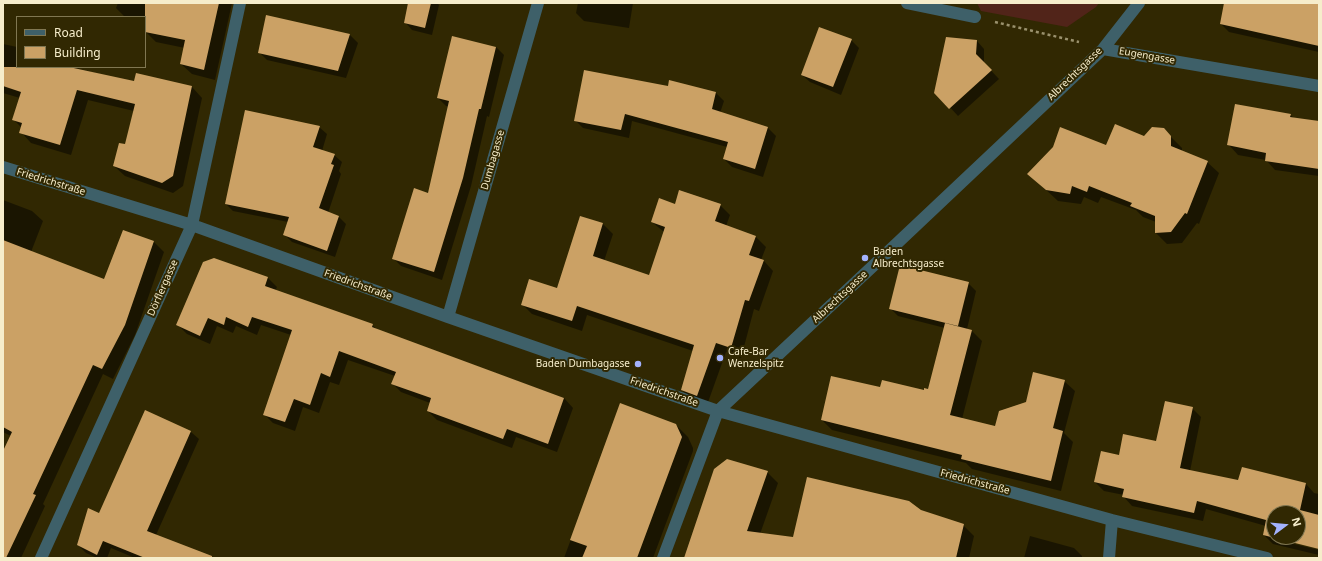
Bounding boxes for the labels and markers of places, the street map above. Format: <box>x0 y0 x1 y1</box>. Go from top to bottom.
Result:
place label: Baden Albrechtsgasse <box>873 246 944 270</box>
marker: Baden Albrechtsgasse <box>860 253 870 263</box>
place label: Cafe-Bar Wenzelspitz <box>728 346 784 370</box>
marker: Cafe-Bar Wenzelspitz <box>715 353 725 363</box>
place label: Baden Dumbagasse <box>536 358 630 370</box>
marker: Baden Dumbagasse <box>633 359 643 369</box>

